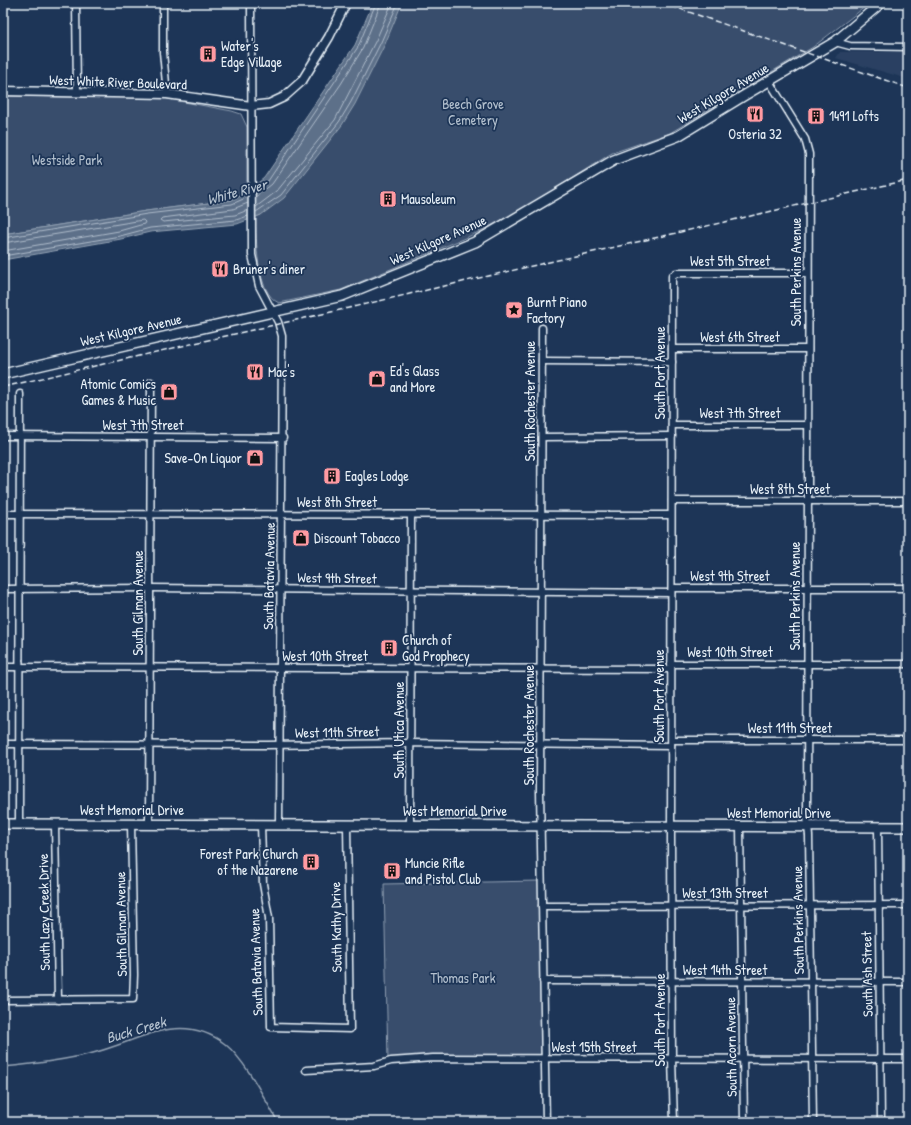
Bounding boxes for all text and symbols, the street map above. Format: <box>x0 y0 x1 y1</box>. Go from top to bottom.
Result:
place label: Water's Edge Village <box>221 36 282 72</box>
building icon: Water's Edge Village <box>198 44 218 64</box>
street label: West Kilgore Avenue <box>674 58 773 128</box>
street label: West White River Boulevard <box>49 70 188 93</box>
park label: Beech Grove Cemetery <box>442 94 504 130</box>
restaurant icon: Osteria 32 <box>745 104 765 124</box>
building icon: 1491 Lofts <box>806 106 826 126</box>
place label: 1491 Lofts <box>829 106 879 125</box>
place label: Osteria 32 <box>728 124 782 143</box>
park label: Westside Park <box>32 150 102 169</box>
water label: White River <box>204 173 271 210</box>
building icon: Mausoleum <box>378 189 398 209</box>
place label: Mausoleum <box>401 189 456 208</box>
street label: West Kilgore Avenue <box>387 210 490 270</box>
street label: South Perkins Avenue <box>786 217 805 326</box>
street label: West 5th Street <box>690 251 770 270</box>
restaurant icon: Bruner's diner <box>210 259 230 279</box>
place label: Bruner's diner <box>233 259 306 278</box>
place label: Burnt Piano Factory <box>526 292 587 328</box>
place icon: Burnt Piano Factory <box>504 300 524 320</box>
street label: West Kilgore Avenue <box>78 309 184 351</box>
street label: South Port Avenue <box>650 326 669 419</box>
street label: West 6th Street <box>700 327 780 346</box>
street label: South Rochester Avenue <box>520 340 539 461</box>
place label: Ed's Glass and More <box>390 361 439 396</box>
restaurant icon: Mac's <box>245 362 265 382</box>
place label: Mac's <box>268 362 295 381</box>
shop icon: Ed's Glass and More <box>367 369 387 389</box>
place label: Atomic Comics Games & Music <box>81 374 157 409</box>
shop icon: Atomic Comics Games & Music <box>159 382 179 402</box>
street label: West 7th Street <box>699 403 781 422</box>
street label: West 7th Street <box>102 415 184 434</box>
place label: Save-On Liquor <box>164 448 243 468</box>
shop icon: Save-On Liquor <box>245 448 265 468</box>
building icon: Eagles Lodge <box>322 466 342 486</box>
place label: Eagles Lodge <box>345 466 409 486</box>
street label: West 8th Street <box>750 479 830 498</box>
street label: West 8th Street <box>297 492 377 511</box>
street label: South Batavia Avenue <box>258 522 279 630</box>
shop icon: Discount Tobacco <box>291 528 311 548</box>
place label: Discount Tobacco <box>314 528 401 547</box>
street label: South Perkins Avenue <box>785 541 804 650</box>
street label: South Gilman Avenue <box>128 550 147 656</box>
street label: West 9th Street <box>690 566 770 585</box>
street label: West 9th Street <box>297 567 377 588</box>
place label: Church of God Prophecy <box>402 630 470 666</box>
building icon: Church of God Prophecy <box>379 638 399 658</box>
street label: West 10th Street <box>687 642 773 661</box>
street label: West 10th Street <box>282 646 368 665</box>
street label: South Port Avenue <box>649 649 668 742</box>
street label: South Rochester Avenue <box>519 664 538 785</box>
street label: South Utica Avenue <box>389 681 408 778</box>
street label: West 11th Street <box>748 718 832 737</box>
street label: West 11th Street <box>295 721 379 742</box>
street label: West Memorial Drive <box>80 800 184 819</box>
street label: West Memorial Drive <box>403 801 507 820</box>
street label: West Memorial Drive <box>727 803 831 822</box>
place label: Forest Park Church of the Nazarene <box>199 844 298 879</box>
building icon: Forest Park Church of the Nazarene <box>301 852 321 872</box>
street label: South Lazy Creek Drive <box>33 853 55 971</box>
place label: Muncie Rifle and Pistol Club <box>405 853 481 888</box>
building icon: Muncie Rifle and Pistol Club <box>382 861 402 881</box>
street label: South Perkins Avenue <box>787 865 808 975</box>
street label: South Gilman Avenue <box>110 871 131 977</box>
street label: South Kathy Drive <box>325 881 347 972</box>
street label: West 13th Street <box>682 883 768 902</box>
street label: South Batavia Avenue <box>244 908 267 1016</box>
street label: South Ash Street <box>856 931 877 1017</box>
street label: West 14th Street <box>683 960 767 979</box>
park label: Thomas Park <box>430 968 496 987</box>
street label: South Port Avenue <box>650 973 669 1066</box>
street label: South Acorn Avenue <box>720 996 741 1097</box>
water label: Buck Creek <box>104 1010 170 1048</box>
street label: West 15th Street <box>551 1037 637 1056</box>

